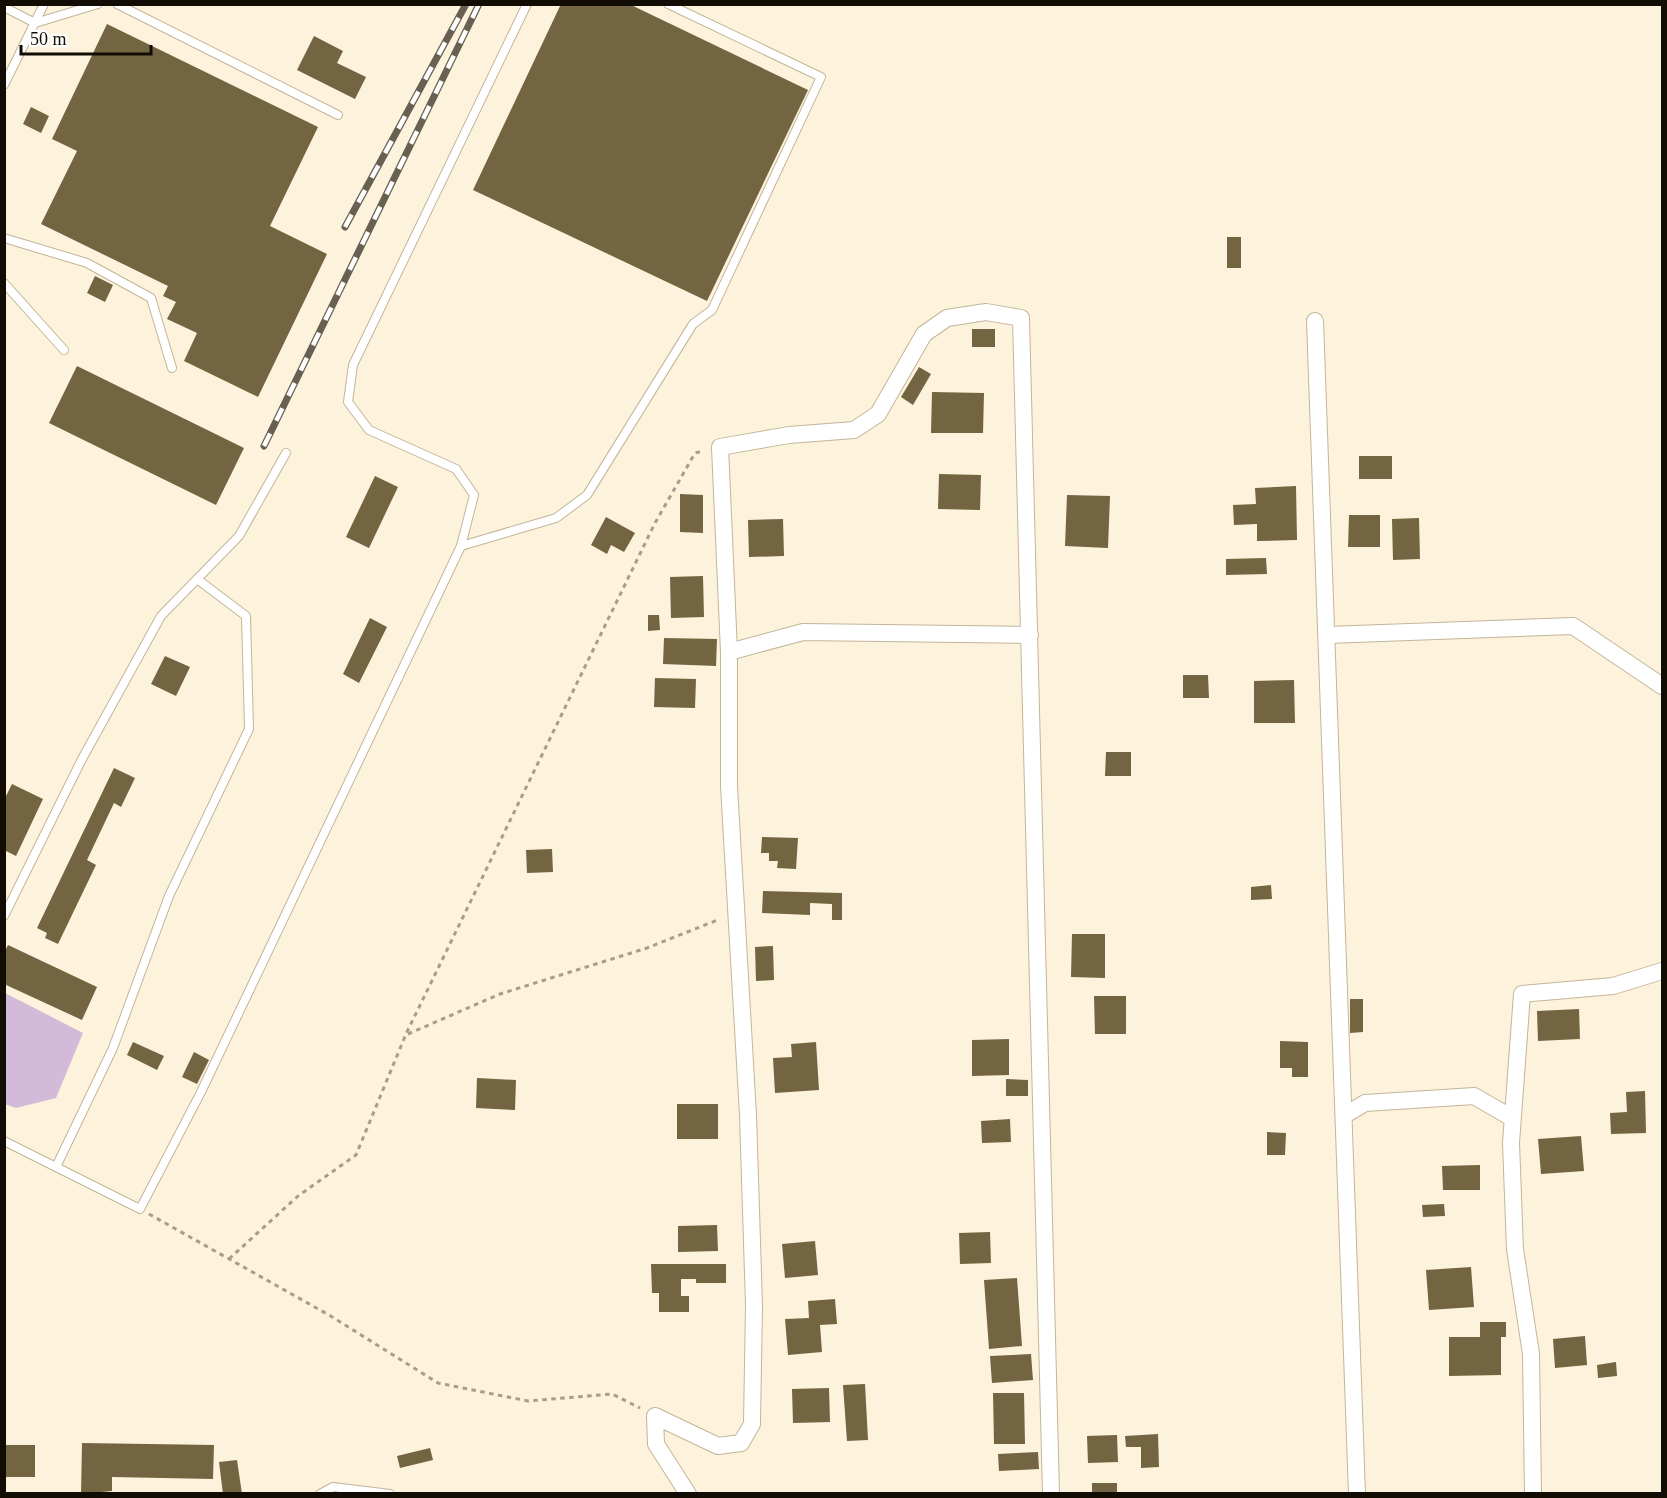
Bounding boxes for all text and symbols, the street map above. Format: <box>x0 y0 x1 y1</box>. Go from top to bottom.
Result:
scale bar <box>21 18 152 56</box>
text: 50 m <box>30 29 67 49</box>

